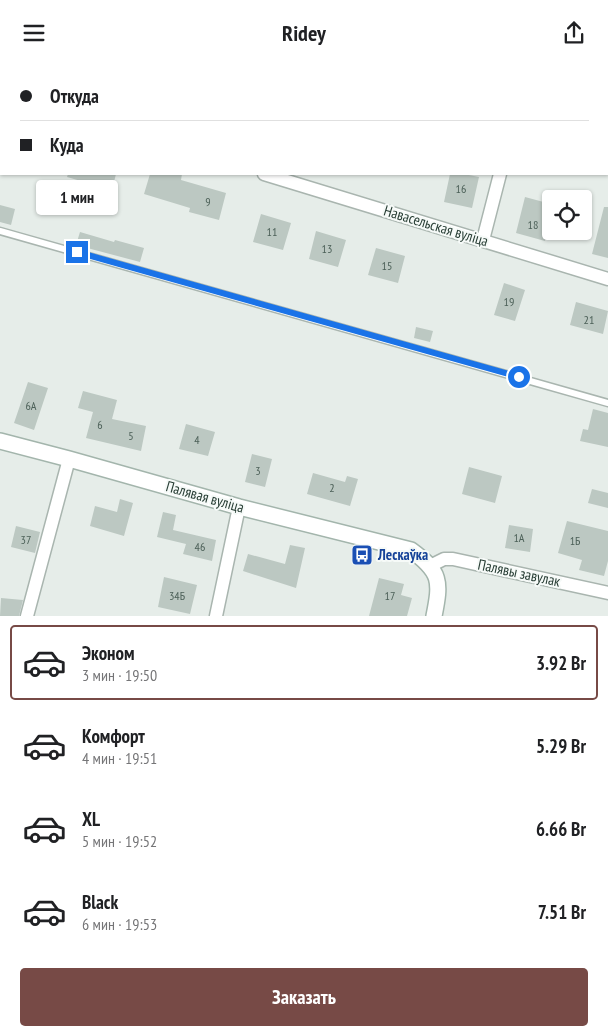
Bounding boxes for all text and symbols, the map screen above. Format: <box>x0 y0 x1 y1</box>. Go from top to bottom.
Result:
icon: menu <box>20 19 48 47</box>
text: Ridey <box>282 19 326 47</box>
icon: share <box>560 19 588 47</box>
text: Откуда <box>50 84 99 108</box>
text: Куда <box>50 133 84 157</box>
callout: 1 мин <box>36 179 118 215</box>
house number: 16 <box>456 181 466 196</box>
text: 1 мин <box>60 187 94 207</box>
map controls <box>542 190 592 240</box>
button: locate <box>542 190 592 240</box>
house number: 9 <box>205 194 211 209</box>
street label: Навасельская вуліца <box>382 201 491 250</box>
house number: 18 <box>528 217 538 232</box>
house number: 11 <box>267 224 277 239</box>
route end <box>66 241 88 263</box>
house number: 13 <box>322 241 332 256</box>
house number: 15 <box>382 258 392 273</box>
house number: 19 <box>504 294 514 309</box>
house number: 21 <box>584 312 594 327</box>
route start <box>508 366 530 388</box>
house number: 6А <box>25 398 37 413</box>
house number: 6 <box>97 417 103 432</box>
house number: 5 <box>128 428 134 443</box>
house number: 4 <box>194 432 200 447</box>
house number: 3 <box>255 463 261 478</box>
street label: Палявая вуліца <box>164 476 246 517</box>
house number: 2 <box>329 480 335 495</box>
house number: 1А <box>513 530 525 545</box>
house number: 37 <box>21 532 31 547</box>
house number: 1Б <box>570 533 580 548</box>
house number: 46 <box>195 539 205 554</box>
bus stop icon: Лескаўка <box>350 543 374 567</box>
place label: Лескаўка <box>377 545 428 564</box>
street label: Палявы завулак <box>476 555 562 591</box>
house number: 34Б <box>169 588 185 603</box>
house number: 17 <box>385 588 395 603</box>
icon: car <box>22 640 67 685</box>
text: Эконом <box>82 641 135 665</box>
text: 3.92 Br <box>536 651 586 675</box>
text: 3 мин · 19:50 <box>82 665 157 685</box>
icon: car <box>22 723 67 768</box>
text: Комфорт <box>82 724 145 748</box>
text: 5.29 Br <box>536 734 586 758</box>
text: 4 мин · 19:51 <box>82 748 157 768</box>
icon: car <box>22 806 67 851</box>
text: XL <box>82 807 100 831</box>
text: 6.66 Br <box>536 817 586 841</box>
text: 5 мин · 19:52 <box>82 831 157 851</box>
icon: car <box>22 889 67 934</box>
text: Black <box>82 890 118 914</box>
text: 7.51 Br <box>538 900 586 924</box>
text: 6 мин · 19:53 <box>82 914 157 934</box>
button: Заказать <box>20 968 588 1026</box>

